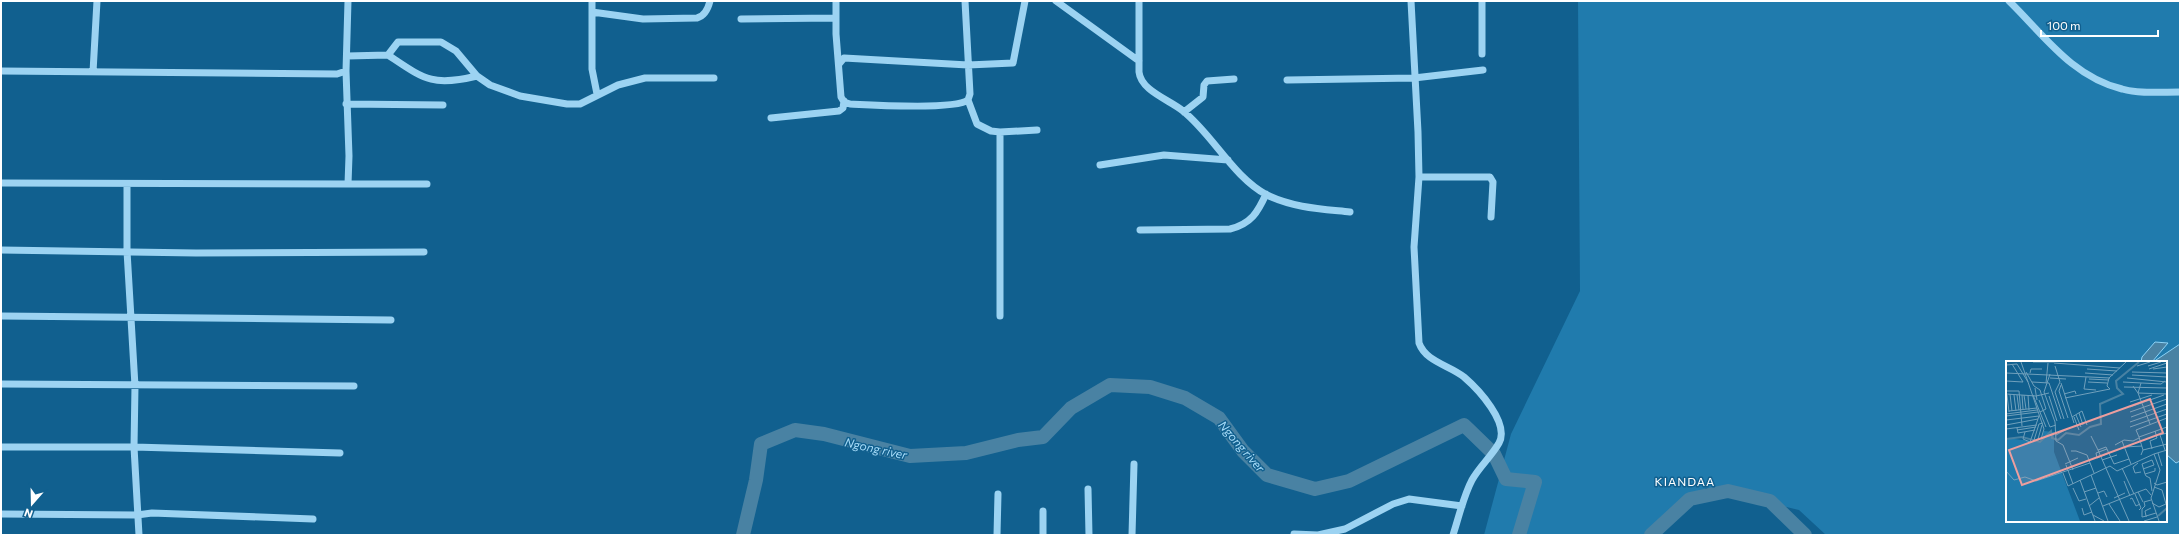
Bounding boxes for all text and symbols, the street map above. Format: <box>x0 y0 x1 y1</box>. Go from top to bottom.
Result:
scale bar <box>2041 12 2158 38</box>
text: 100 m <box>2047 18 2081 32</box>
inset map <box>2006 361 2167 522</box>
water label: Ngong river <box>1216 418 1269 475</box>
water label: Ngong river <box>844 435 910 462</box>
district label: KIANDAA <box>1655 474 1715 488</box>
north arrow <box>12 484 52 524</box>
text: N <box>22 506 35 521</box>

